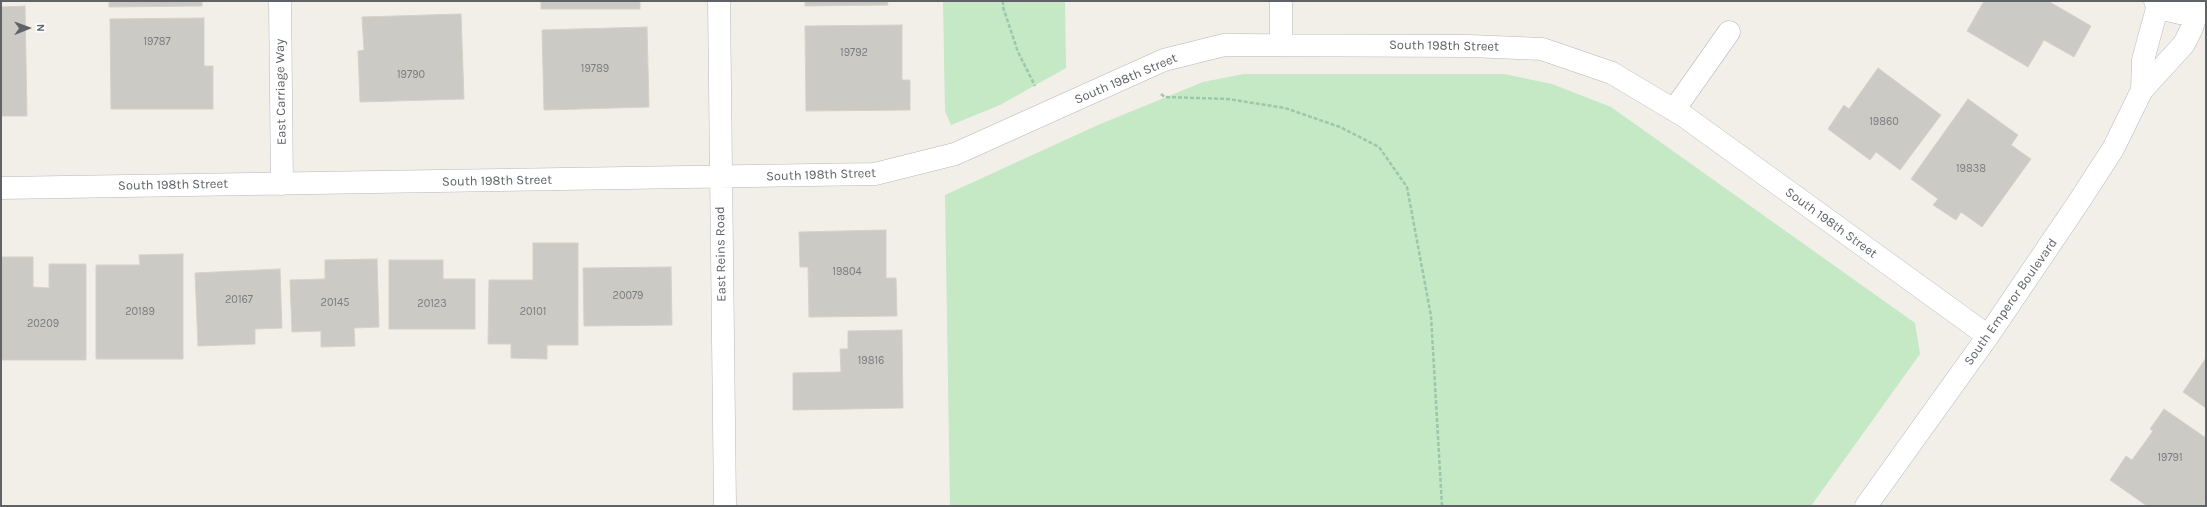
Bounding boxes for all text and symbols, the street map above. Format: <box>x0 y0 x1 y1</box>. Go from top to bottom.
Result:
north arrow <box>8 8 48 48</box>
text: N <box>34 24 47 32</box>
house number: 19787 <box>143 35 171 49</box>
street label: South 198th Street <box>1389 37 1499 55</box>
street label: East Carriage Way <box>272 39 290 145</box>
house number: 19792 <box>840 46 868 60</box>
street label: South 198th Street <box>1072 50 1180 108</box>
house number: 19789 <box>581 62 609 76</box>
house number: 19790 <box>397 68 425 82</box>
house number: 19860 <box>1869 115 1899 129</box>
house number: 19838 <box>1956 162 1986 176</box>
street label: South 198th Street <box>766 165 876 185</box>
street label: South 198th Street <box>442 172 552 190</box>
street label: South 198th Street <box>118 176 228 194</box>
street label: South 198th Street <box>1782 184 1880 262</box>
street label: East Reins Road <box>712 206 730 302</box>
street label: South Emperor Boulevard <box>1961 235 2061 369</box>
house number: 19804 <box>832 265 862 279</box>
house number: 20079 <box>613 289 643 303</box>
house number: 20167 <box>225 293 253 307</box>
house number: 20145 <box>321 296 349 310</box>
house number: 20123 <box>417 297 447 311</box>
house number: 20189 <box>125 305 155 319</box>
house number: 20101 <box>520 305 546 319</box>
house number: 20209 <box>27 317 59 331</box>
house number: 19816 <box>858 354 884 368</box>
house number: 19791 <box>2157 451 2183 465</box>

